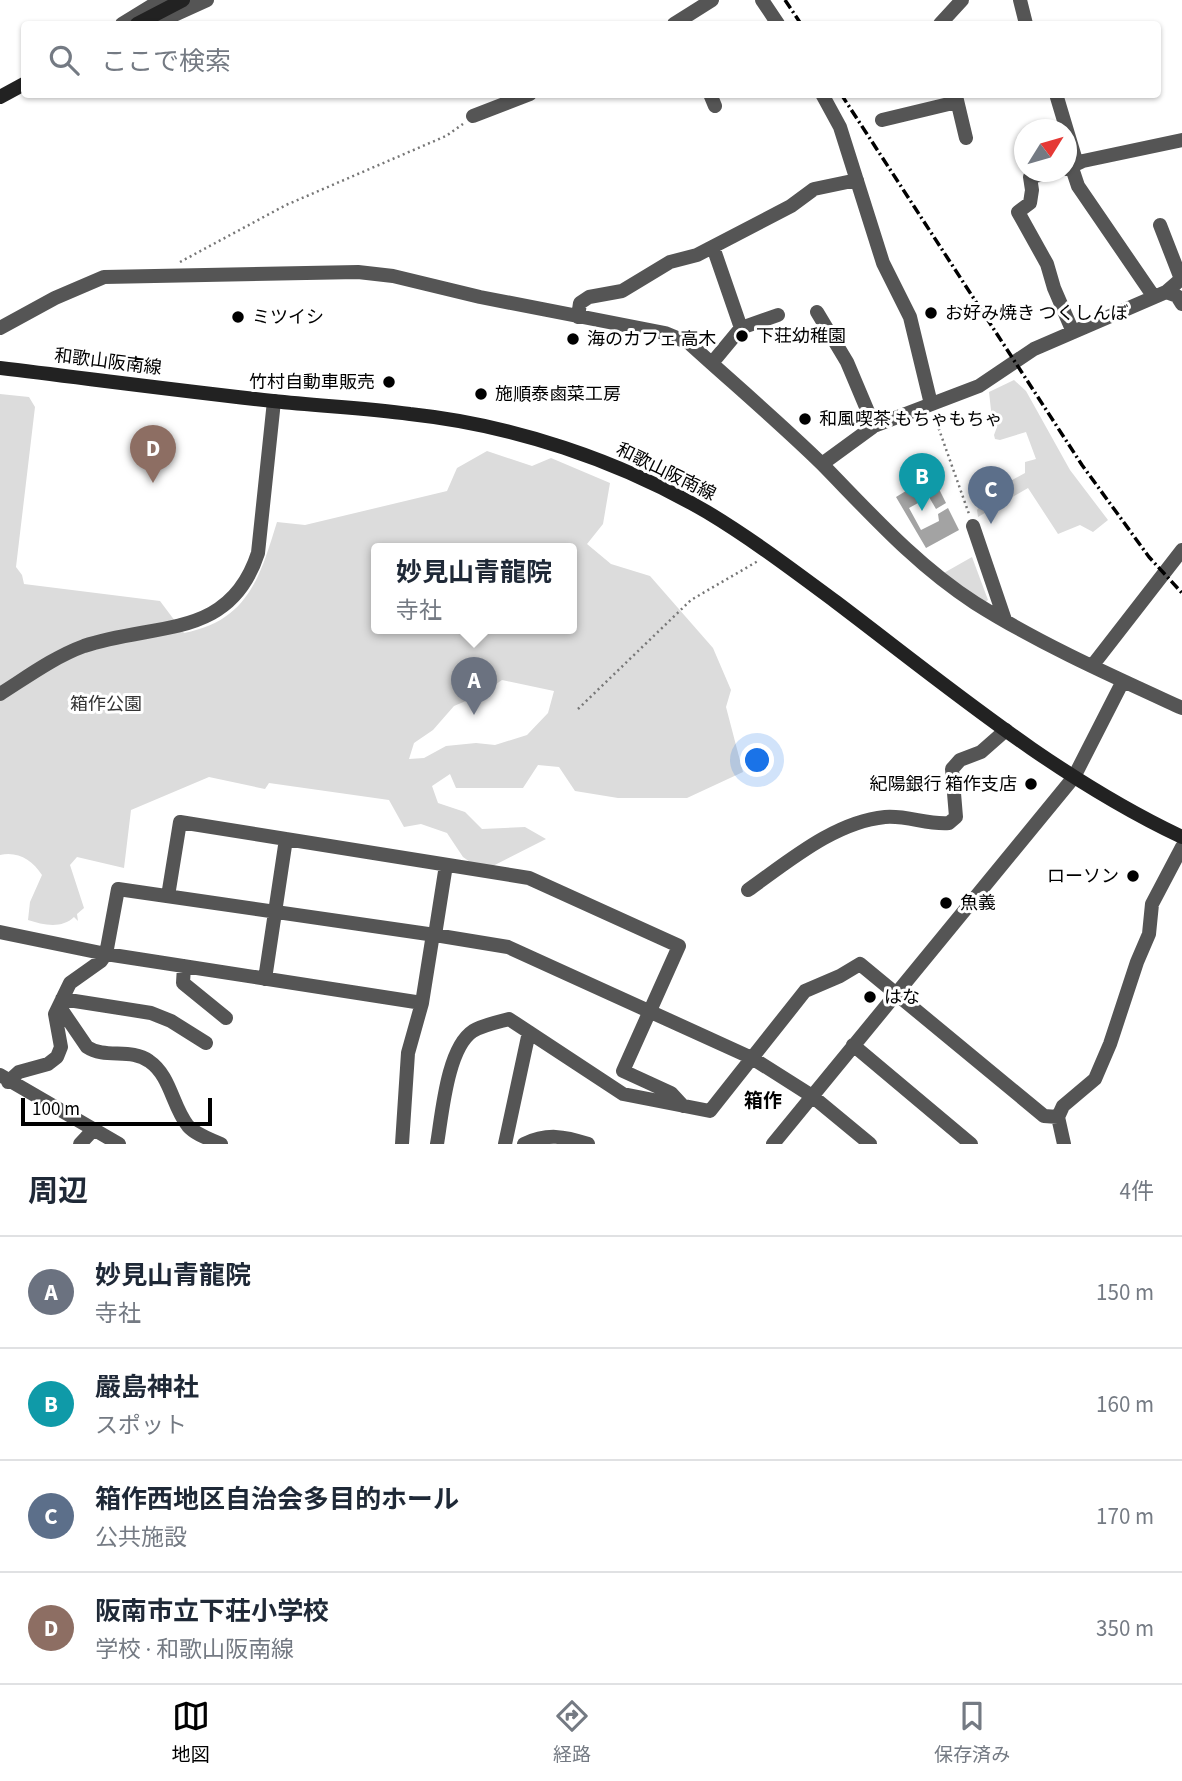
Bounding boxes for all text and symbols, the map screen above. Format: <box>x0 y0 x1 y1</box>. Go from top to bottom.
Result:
search box <box>21 21 1161 98</box>
icon: search <box>45 41 83 79</box>
text: ここで検索 <box>101 43 231 80</box>
north arrow <box>1014 119 1077 182</box>
place label: お好み焼き つくしんぼ <box>945 301 1129 326</box>
place label: ミツイシ <box>252 305 324 330</box>
marker: お好み焼き つくしんぼ <box>923 305 939 321</box>
marker: ミツイシ <box>230 309 246 325</box>
place label: 下荘幼稚園 <box>756 324 846 349</box>
place label: 海のカフェ 高木 <box>587 327 717 352</box>
marker: 下荘幼稚園 <box>734 328 750 344</box>
marker: 海のカフェ 高木 <box>565 331 581 347</box>
street label: 和歌山阪南線 <box>53 343 163 381</box>
place label: 竹村自動車販売 <box>249 370 375 395</box>
marker: 竹村自動車販売 <box>381 374 397 390</box>
place label: 施順泰鹵菜工房 <box>495 382 621 407</box>
marker: 施順泰鹵菜工房 <box>473 386 489 402</box>
place label: 和風喫茶 もちゃもちゃ <box>819 407 1003 432</box>
marker: 和風喫茶 もちゃもちゃ <box>797 411 813 427</box>
pin: D <box>130 425 176 483</box>
street label: 和歌山阪南線 <box>612 437 720 507</box>
pin: B <box>899 453 945 511</box>
pin: C <box>968 466 1014 524</box>
popup <box>371 543 577 634</box>
text: 妙見山青龍院 <box>396 554 552 591</box>
text: 寺社 <box>396 594 442 627</box>
pin: A <box>451 657 497 715</box>
park label: 箱作公園 <box>70 692 142 717</box>
your location <box>740 743 774 777</box>
place label: 紀陽銀行 箱作支店 <box>869 772 1017 797</box>
marker: 紀陽銀行 箱作支店 <box>1023 776 1039 792</box>
place label: ローソン <box>1047 864 1119 889</box>
marker: ローソン <box>1125 868 1141 884</box>
place label: 魚義 <box>960 891 996 916</box>
marker: 魚義 <box>938 895 954 911</box>
place label: はな <box>884 985 920 1010</box>
marker: はな <box>862 989 878 1005</box>
district label: 箱作 <box>744 1088 782 1115</box>
scale bar <box>21 1095 212 1127</box>
text: 100 m <box>32 1096 80 1123</box>
text: 周辺 <box>28 1170 88 1213</box>
text: 4件 <box>1120 1175 1154 1208</box>
text: 妙見山青龍院 <box>95 1257 251 1294</box>
text: A <box>44 1276 58 1309</box>
text: 150 m <box>1096 1276 1154 1309</box>
text: 寺社 <box>95 1297 141 1330</box>
text: 嚴島神社 <box>95 1369 199 1406</box>
text: B <box>44 1388 58 1421</box>
text: 160 m <box>1096 1388 1154 1421</box>
text: スポット <box>95 1409 187 1442</box>
text: 箱作西地区自治会多目的ホール <box>95 1481 459 1518</box>
text: C <box>44 1500 58 1533</box>
text: 170 m <box>1096 1500 1154 1533</box>
text: 公共施設 <box>95 1521 187 1554</box>
text: 阪南市立下荘小学校 <box>95 1593 329 1630</box>
text: D <box>44 1612 58 1645</box>
text: 350 m <box>1096 1612 1154 1645</box>
text: 学校 · 和歌山阪南線 <box>95 1633 294 1666</box>
tab: 地図 <box>172 1697 210 1769</box>
tab: 経路 <box>553 1697 591 1769</box>
tab: 保存済み <box>934 1697 1010 1769</box>

